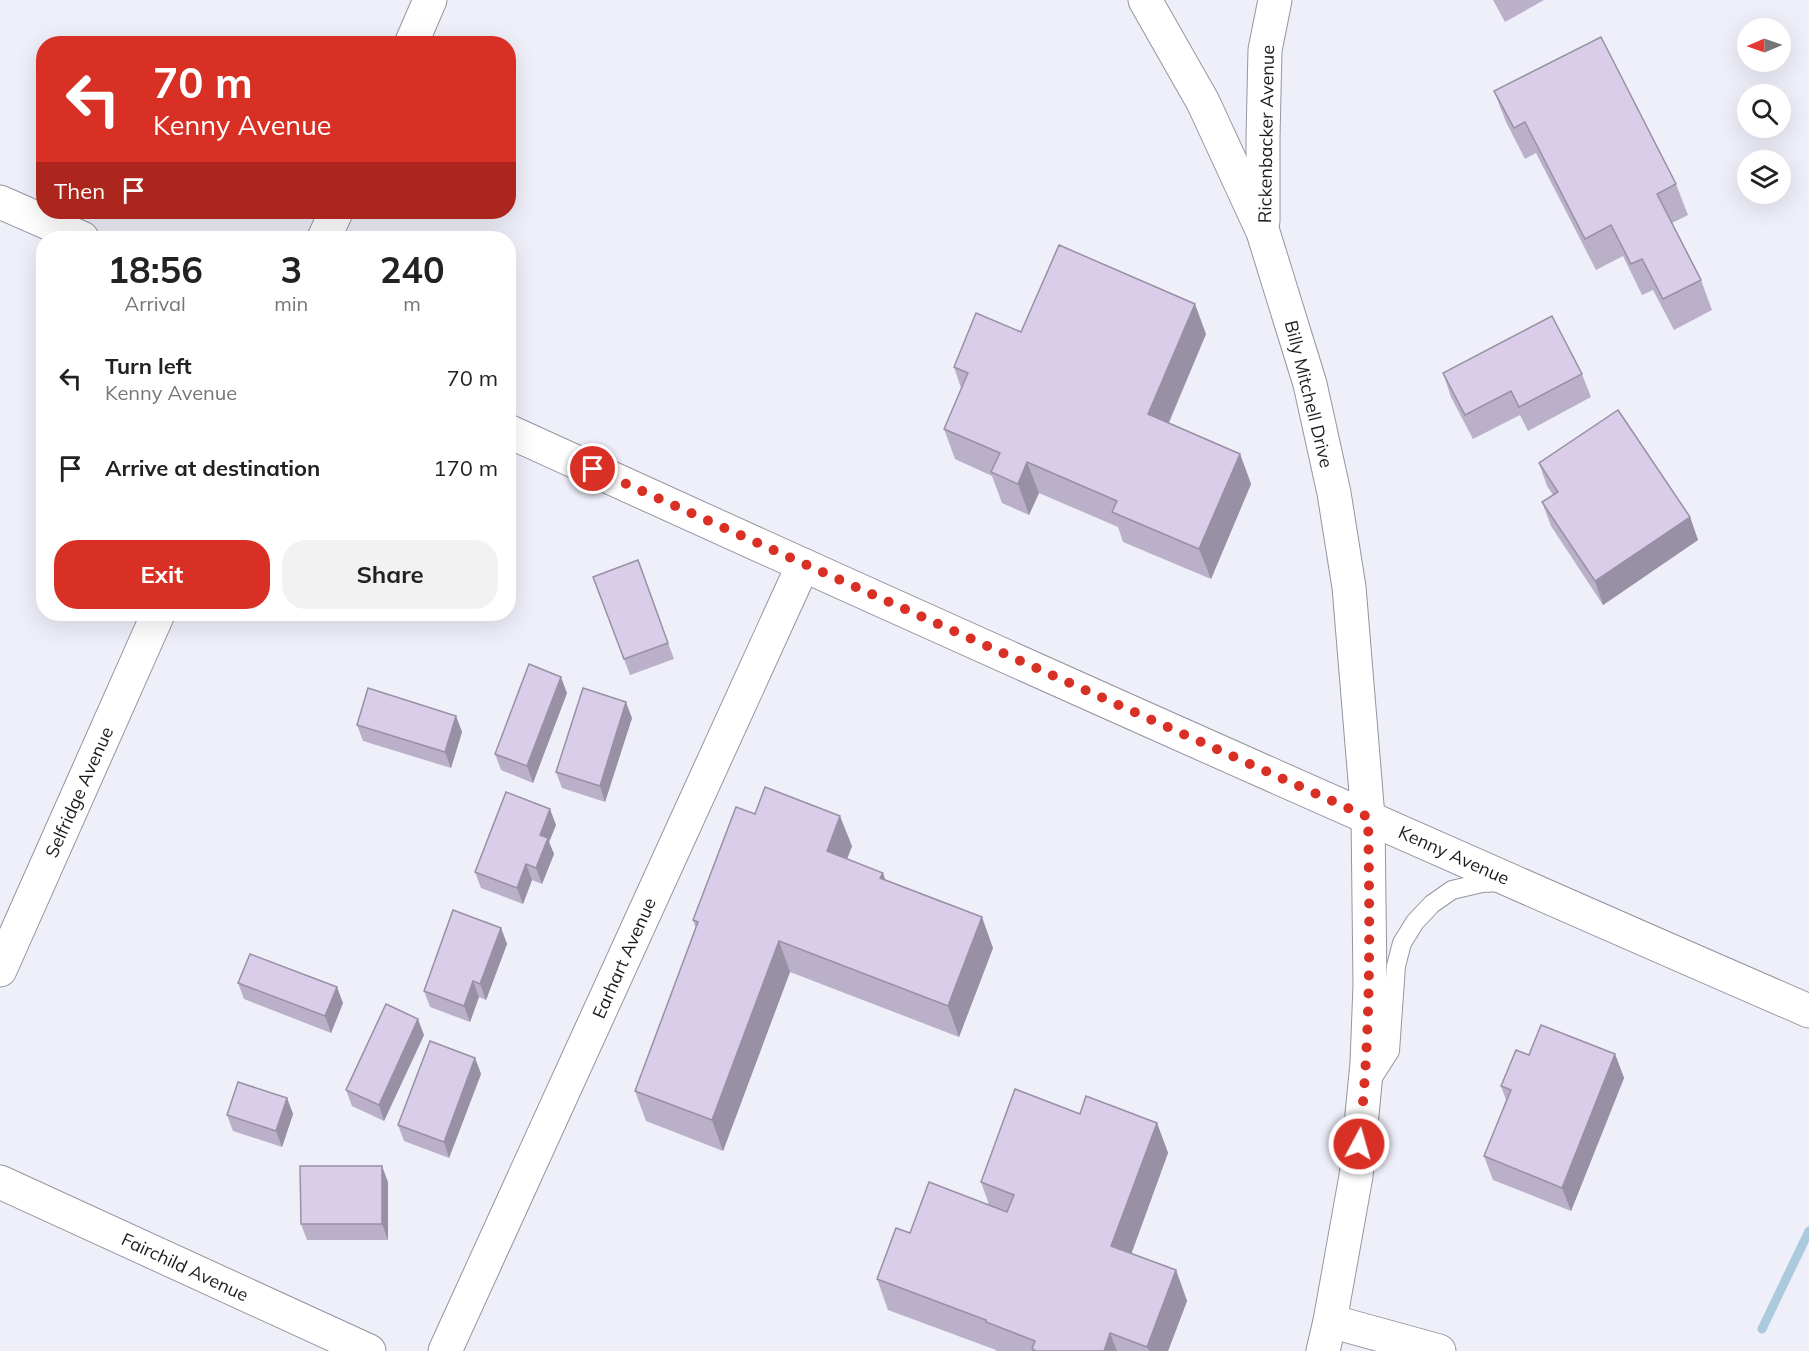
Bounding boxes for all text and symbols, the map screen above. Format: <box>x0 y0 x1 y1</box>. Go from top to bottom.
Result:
north arrow <box>1737 18 1791 72</box>
map controls <box>1737 18 1791 204</box>
street label: Rickenbacker Avenue <box>1253 45 1279 223</box>
text: 70 m <box>153 56 253 109</box>
icon: left <box>54 60 132 138</box>
button: search <box>1737 84 1791 138</box>
text: Kenny Avenue <box>153 108 331 142</box>
button: layers <box>1737 150 1791 204</box>
icon: arrive <box>117 174 150 207</box>
text: Then <box>54 177 105 205</box>
text: 18:56 <box>107 247 203 292</box>
text: 3 <box>280 247 302 292</box>
text: 240 <box>380 247 445 292</box>
text: Arrival <box>125 291 186 316</box>
text: min <box>274 291 308 316</box>
text: m <box>403 291 421 316</box>
street label: Billy Mitchell Drive <box>1280 318 1338 470</box>
text: Turn left <box>105 352 192 380</box>
icon: left <box>54 362 87 395</box>
text: 70 m <box>447 364 498 392</box>
text: Kenny Avenue <box>105 380 237 405</box>
pin <box>567 443 618 494</box>
icon: arrive <box>54 452 87 485</box>
icon: arrive <box>576 452 609 485</box>
text: Arrive at destination <box>105 454 320 482</box>
text: 170 m <box>433 454 498 482</box>
button: Exit <box>54 540 270 609</box>
button: Share <box>282 540 498 609</box>
street label: Selfridge Avenue <box>40 723 118 861</box>
street label: Kenny Avenue <box>1395 820 1513 890</box>
street label: Earhart Avenue <box>587 894 661 1022</box>
position arrow <box>1327 1112 1391 1176</box>
street label: Fairchild Avenue <box>118 1228 252 1306</box>

